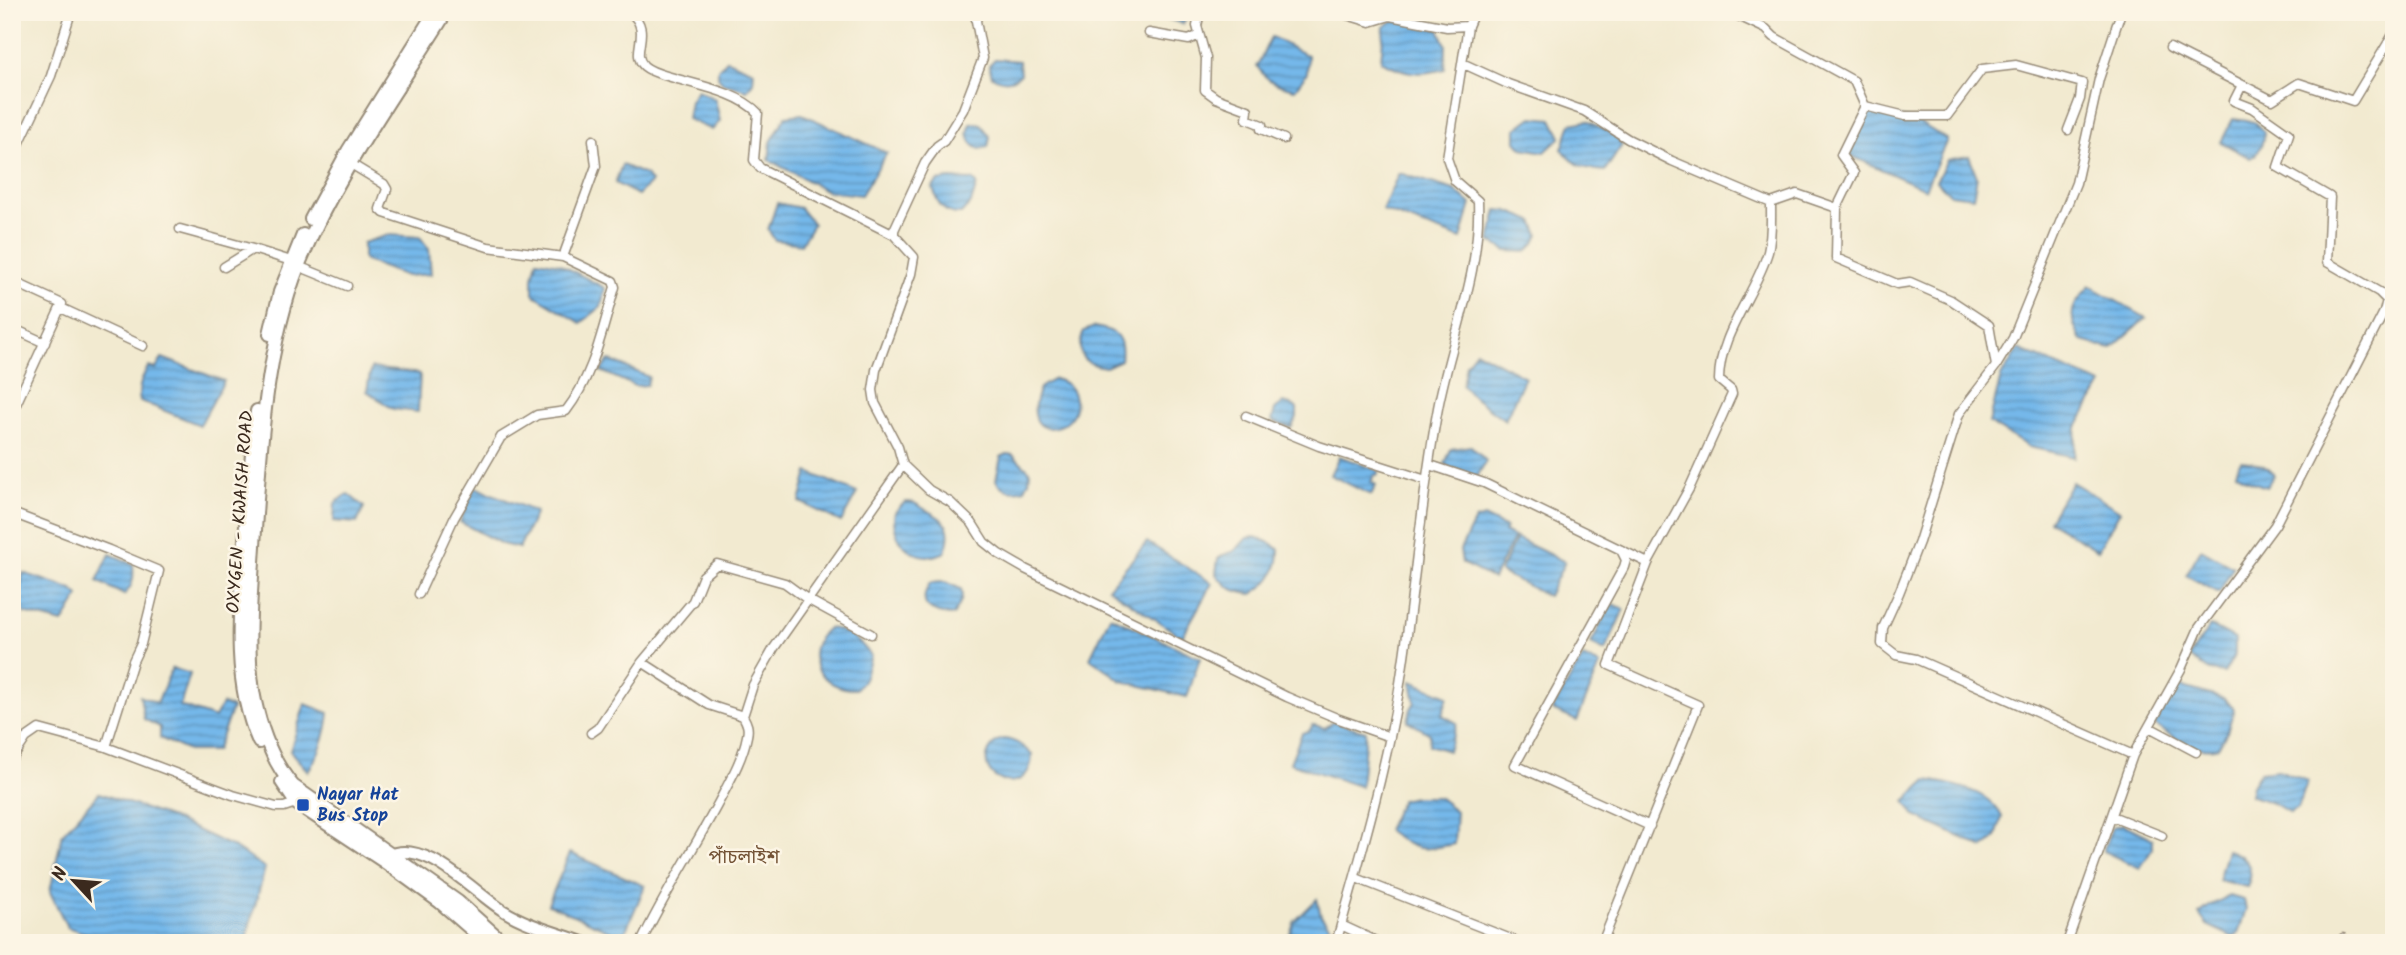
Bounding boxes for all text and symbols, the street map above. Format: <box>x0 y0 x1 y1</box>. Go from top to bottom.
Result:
street label: OXYGEN - KWAISH ROAD <box>219 409 263 614</box>
place label: Nayar Hat Bus Stop <box>317 781 399 831</box>
marker: Nayar Hat Bus Stop <box>295 797 311 813</box>
district label: পাঁচলাইশ <box>709 843 781 873</box>
north arrow <box>38 846 108 916</box>
text: N <box>44 862 77 886</box>

